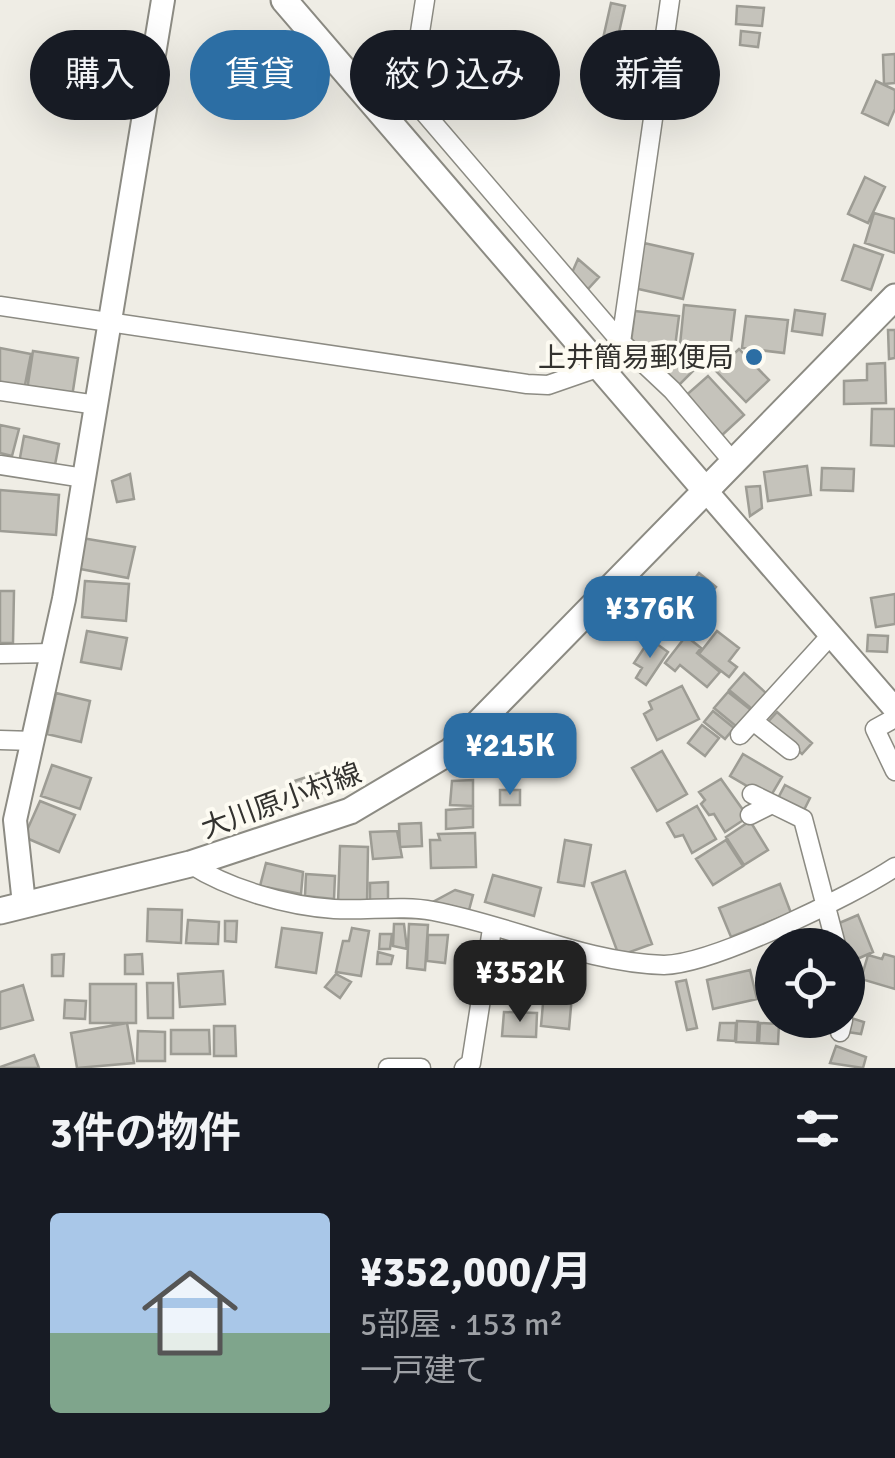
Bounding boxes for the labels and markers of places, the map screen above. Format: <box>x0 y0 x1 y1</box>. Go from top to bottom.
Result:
place label: 上井簡易郵便局 <box>538 341 734 375</box>
marker: 上井簡易郵便局 <box>743 346 765 368</box>
pin: ¥376K <box>580 576 720 661</box>
pin: ¥215K <box>440 713 580 798</box>
pin: ¥352K <box>450 940 590 1025</box>

